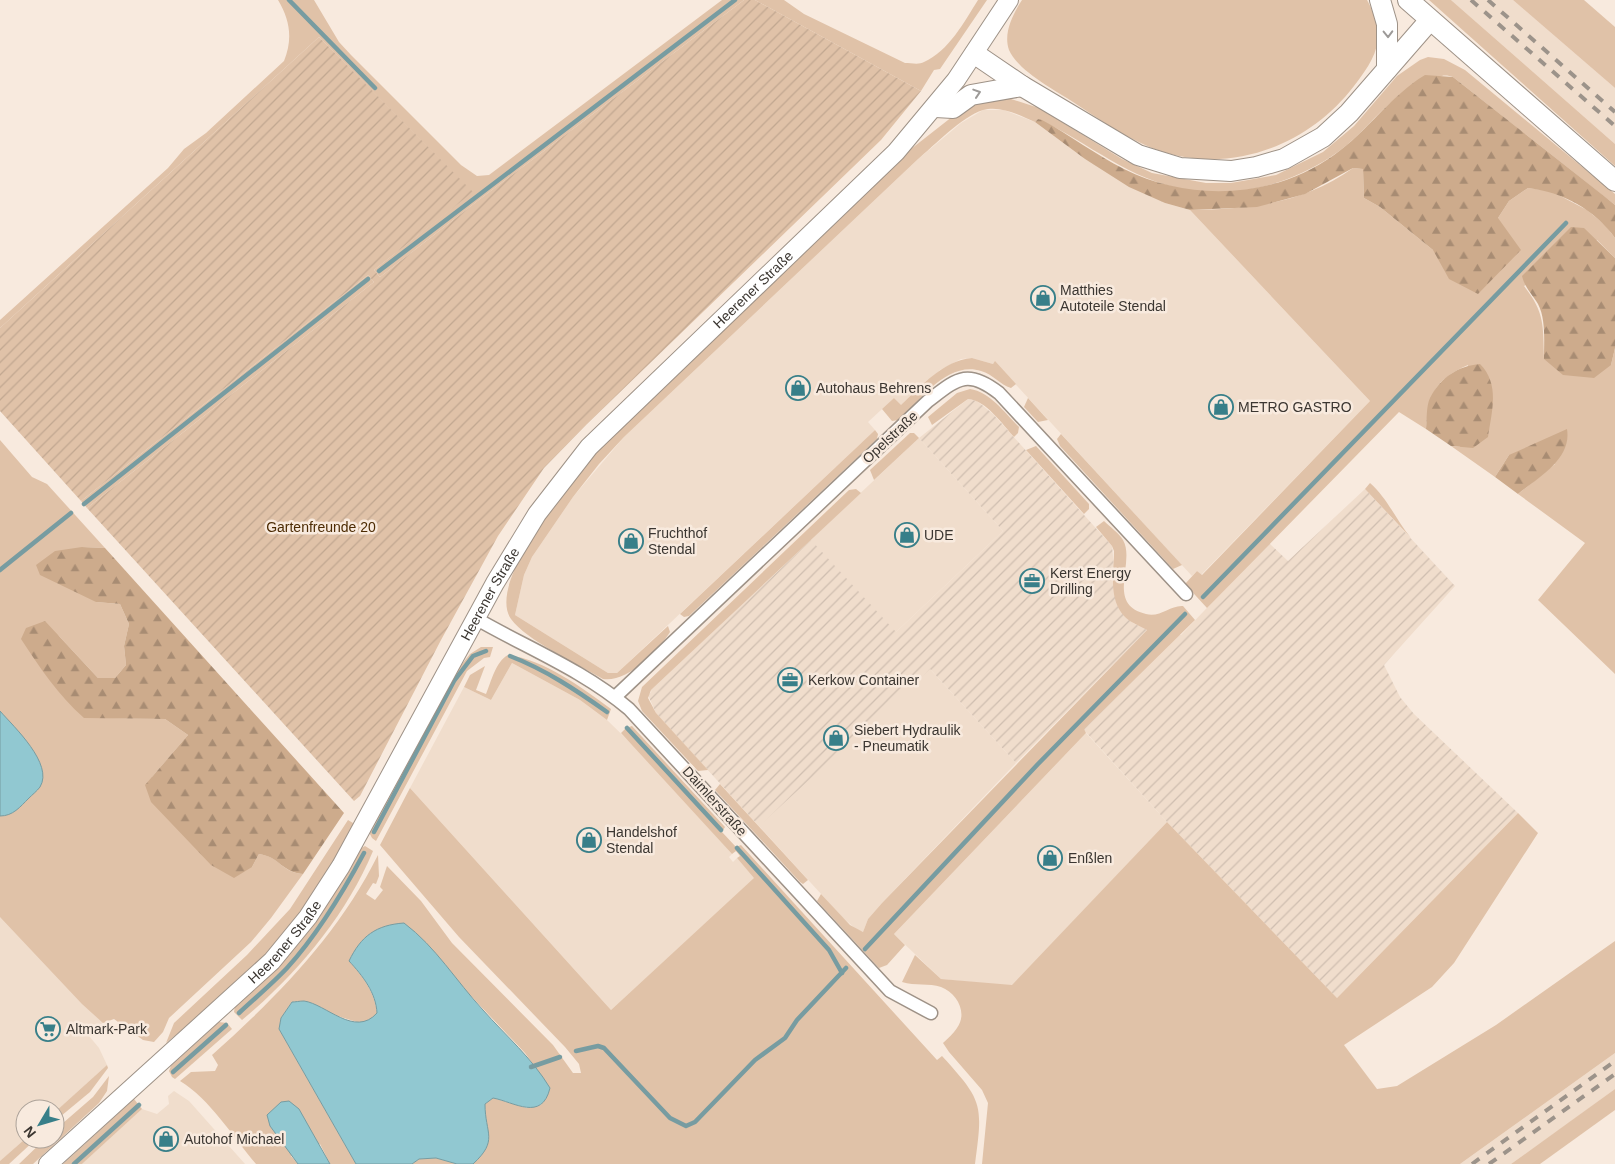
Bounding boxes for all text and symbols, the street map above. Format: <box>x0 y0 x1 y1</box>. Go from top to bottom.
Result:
one-way arrow <box>1383 30 1393 38</box>
one-way arrow <box>973 89 981 99</box>
street label: Heerener Straße <box>710 247 796 331</box>
place label: Matthies Autoteile Stendal <box>1060 282 1166 314</box>
shop icon: Matthies Autoteile Stendal <box>1030 285 1056 311</box>
shop icon: Autohaus Behrens <box>785 375 811 401</box>
place label: Autohaus Behrens <box>816 380 931 396</box>
shop icon: METRO GASTRO <box>1208 394 1234 420</box>
place label: METRO GASTRO <box>1238 399 1352 415</box>
street label: Opelstraße <box>859 407 921 466</box>
park label: Gartenfreunde 20 <box>266 519 376 535</box>
shop icon: UDE <box>894 522 920 548</box>
place label: Fruchthof Stendal <box>648 525 707 557</box>
place label: UDE <box>924 527 954 543</box>
shop icon: Fruchthof Stendal <box>618 528 644 554</box>
street label: Heerener Straße <box>457 544 523 643</box>
place label: Kerst Energy Drilling <box>1050 565 1131 597</box>
office icon: Kerst Energy Drilling <box>1019 568 1045 594</box>
office icon: Kerkow Container <box>777 667 803 693</box>
place label: Kerkow Container <box>808 672 920 688</box>
place label: Siebert Hydraulik - Pneumatik <box>854 722 962 754</box>
shop icon: Siebert Hydraulik - Pneumatik <box>823 725 849 751</box>
street label: Daimlerstraße <box>680 763 750 839</box>
place label: Handelshof Stendal <box>606 824 677 856</box>
shop icon: Handelshof Stendal <box>576 827 602 853</box>
shop icon: Enßlen <box>1037 845 1063 871</box>
place label: Enßlen <box>1068 850 1112 866</box>
street label: Heerener Straße <box>245 897 325 987</box>
supermarket icon: Altmark-Park <box>35 1016 61 1042</box>
place label: Altmark-Park <box>66 1021 148 1037</box>
north arrow <box>15 1099 65 1149</box>
text: N <box>20 1123 39 1141</box>
shop icon: Autohof Michael <box>153 1126 179 1152</box>
place label: Autohof Michael <box>184 1131 284 1147</box>

